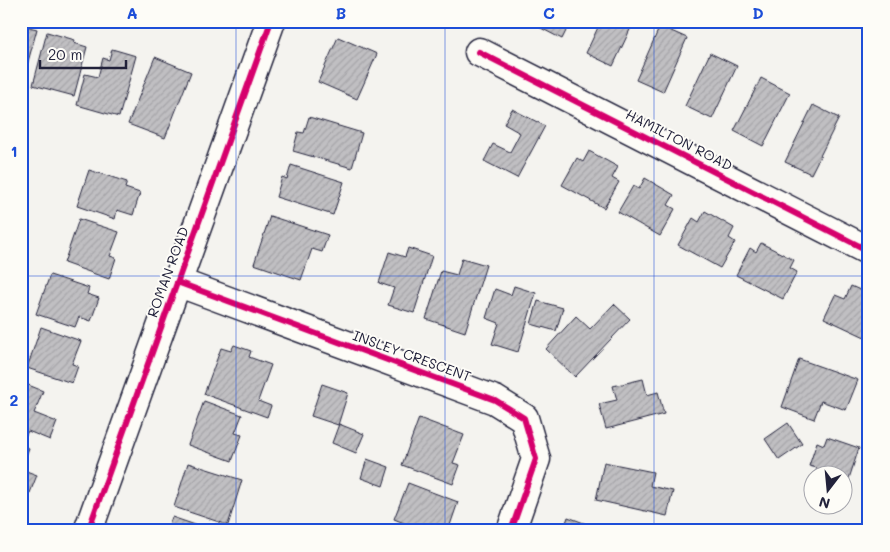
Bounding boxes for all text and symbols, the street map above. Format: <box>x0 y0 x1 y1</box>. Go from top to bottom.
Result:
text: A <box>126 2 138 23</box>
text: B <box>336 2 346 23</box>
text: C <box>543 2 555 23</box>
text: D <box>752 2 764 23</box>
scale bar <box>40 38 126 70</box>
text: 20 m <box>48 44 82 64</box>
street label: HAMILTON ROAD <box>623 104 736 175</box>
text: 1 <box>10 140 18 161</box>
street label: ROMAN ROAD <box>142 224 193 320</box>
street label: INSLEY CRESCENT <box>350 325 474 386</box>
text: 2 <box>10 389 19 410</box>
north arrow <box>802 464 852 514</box>
text: N <box>817 492 832 514</box>

